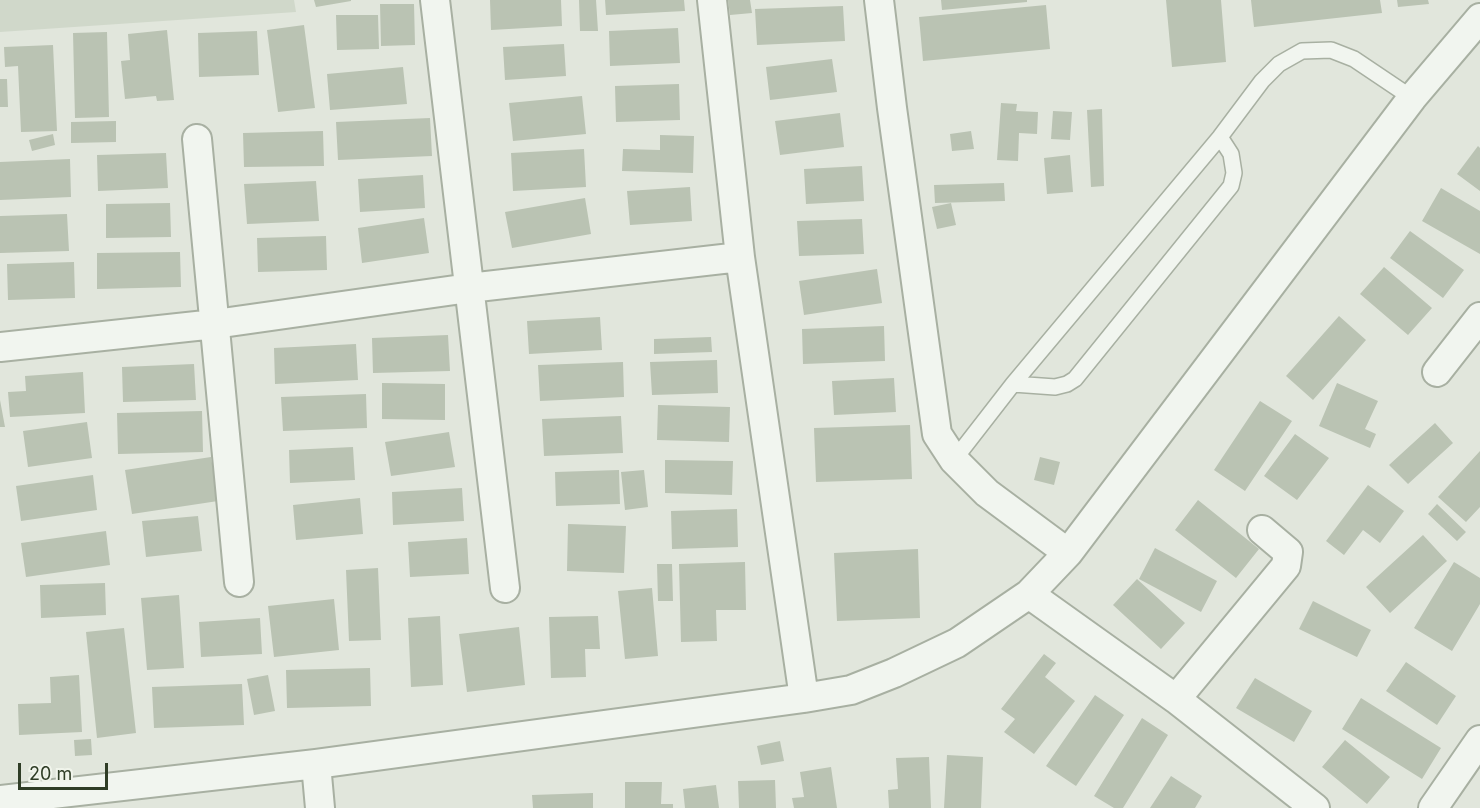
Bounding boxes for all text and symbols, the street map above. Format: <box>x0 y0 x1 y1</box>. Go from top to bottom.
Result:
scale bar <box>21 751 111 789</box>
text: 20 m <box>29 763 72 784</box>

